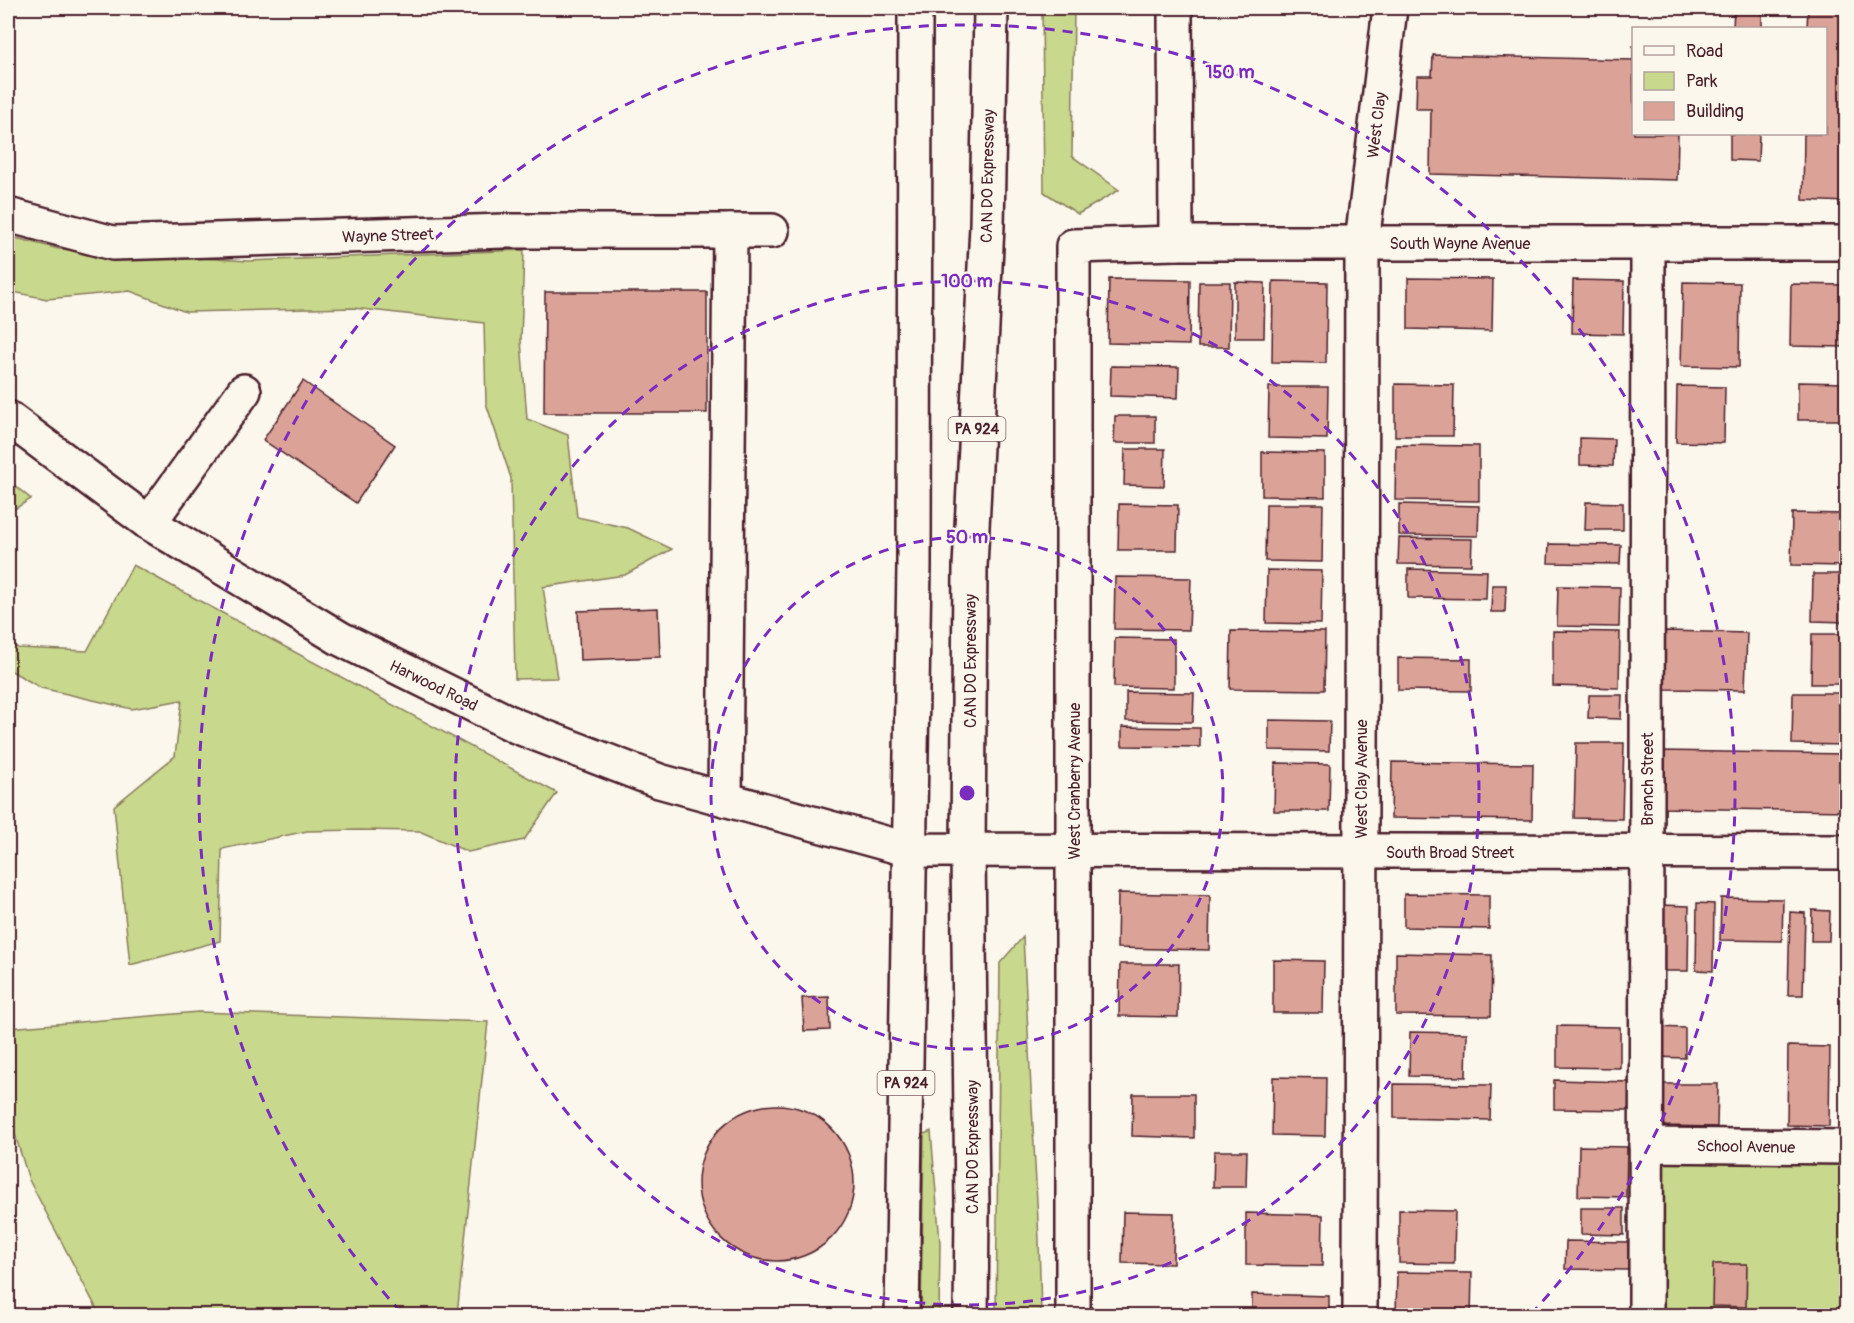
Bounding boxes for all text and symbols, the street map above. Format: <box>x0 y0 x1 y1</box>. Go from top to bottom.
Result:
legend <box>1632 27 1827 135</box>
text: Road <box>1686 40 1723 63</box>
text: 150 m <box>1206 61 1255 84</box>
text: Park <box>1686 70 1718 93</box>
street label: West Clay <box>1363 91 1391 159</box>
text: Building <box>1686 100 1744 123</box>
street label: CAN DO Expressway <box>977 109 999 243</box>
street label: Wayne Street <box>342 224 435 248</box>
street label: South Wayne Avenue <box>1390 234 1531 254</box>
text: 100 m <box>941 270 993 293</box>
road number: PA 924 <box>948 417 1006 441</box>
text: 50 m <box>946 526 988 549</box>
street label: CAN DO Expressway <box>961 594 981 728</box>
street label: Harwood Road <box>386 656 481 716</box>
street label: West Cranberry Avenue <box>1065 702 1085 859</box>
street label: West Clay Avenue <box>1352 719 1372 839</box>
street label: Branch Street <box>1638 732 1658 826</box>
centre of rings <box>957 783 977 803</box>
street label: South Broad Street <box>1386 843 1515 863</box>
road number: PA 924 <box>878 1071 934 1095</box>
street label: CAN DO Expressway <box>963 1080 983 1214</box>
street label: School Avenue <box>1697 1136 1796 1158</box>

